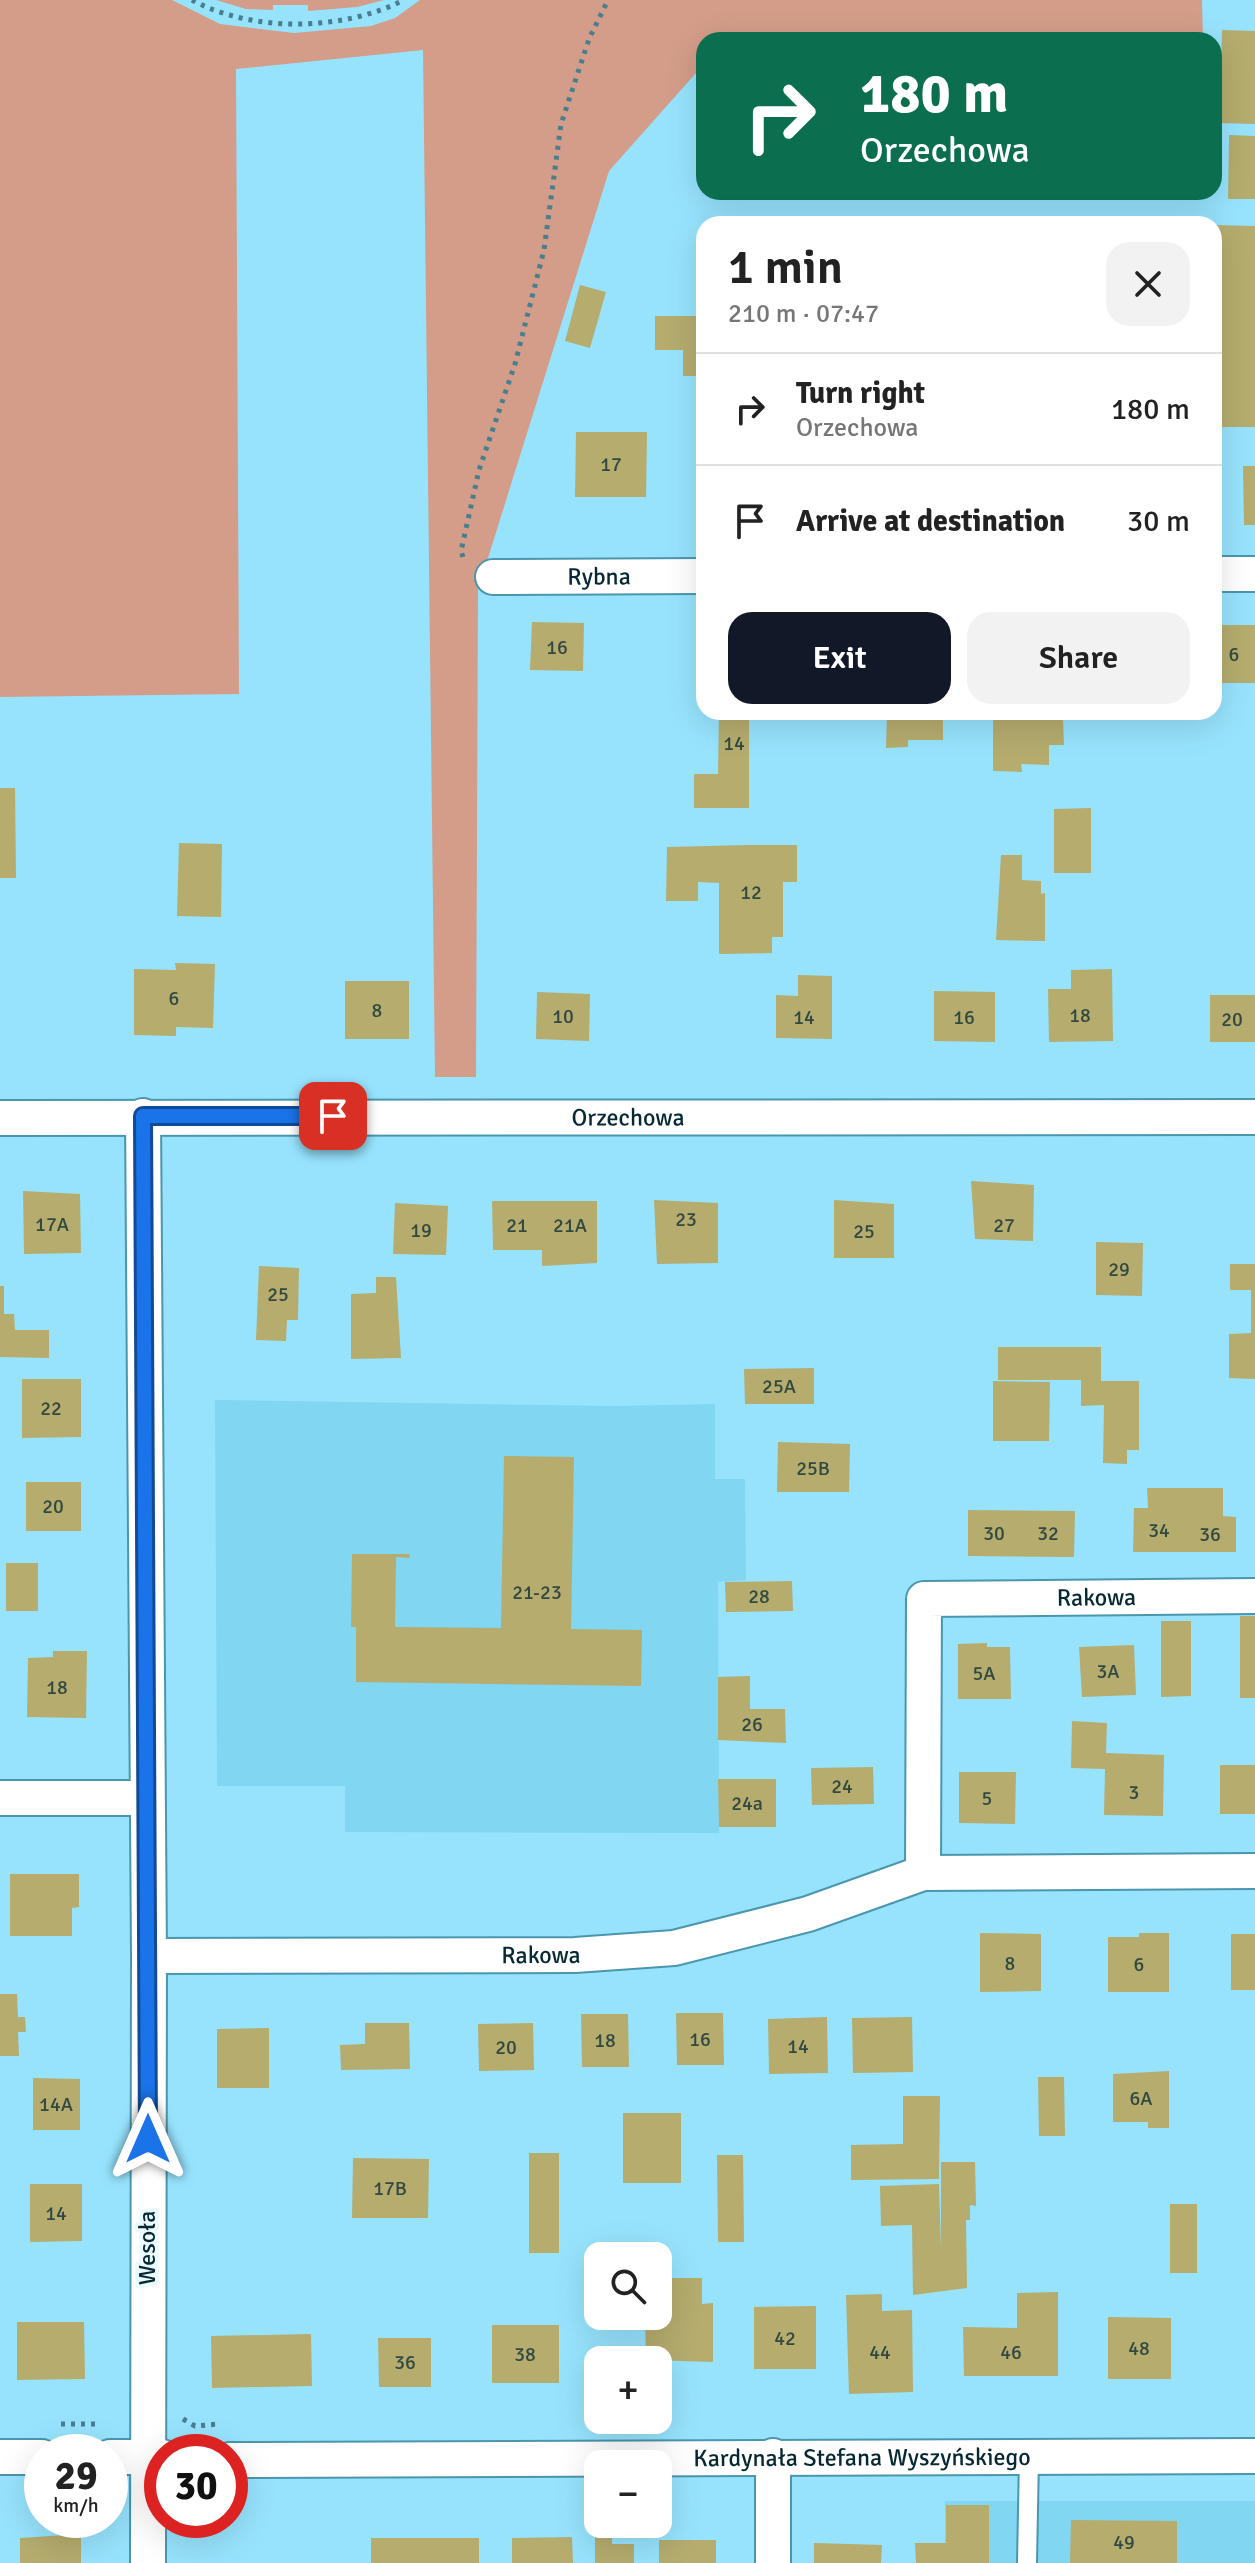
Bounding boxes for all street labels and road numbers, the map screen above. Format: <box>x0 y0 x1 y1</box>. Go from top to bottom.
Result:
street label: Rybna <box>567 561 631 592</box>
street label: Orzechowa <box>571 1102 685 1133</box>
street label: Rakowa <box>1057 1582 1136 1613</box>
street label: Rakowa <box>501 1940 581 1970</box>
street label: Wesoła <box>132 2211 162 2285</box>
street label: Kardynała Stefana Wyszyńskiego <box>693 2442 1031 2473</box>

